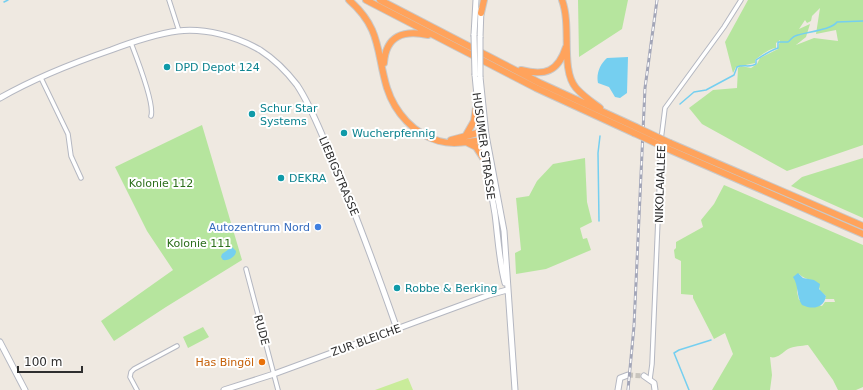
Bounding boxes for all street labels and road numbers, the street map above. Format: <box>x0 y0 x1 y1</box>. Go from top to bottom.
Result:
street label: HUSUMER STRASSE <box>470 92 497 201</box>
street label: LIEBIGSTRASSE <box>316 135 361 218</box>
street label: NIKOLAIALLEE <box>653 145 668 223</box>
street label: RUDE <box>251 313 272 347</box>
street label: ZUR BLEICHE <box>329 322 403 359</box>

